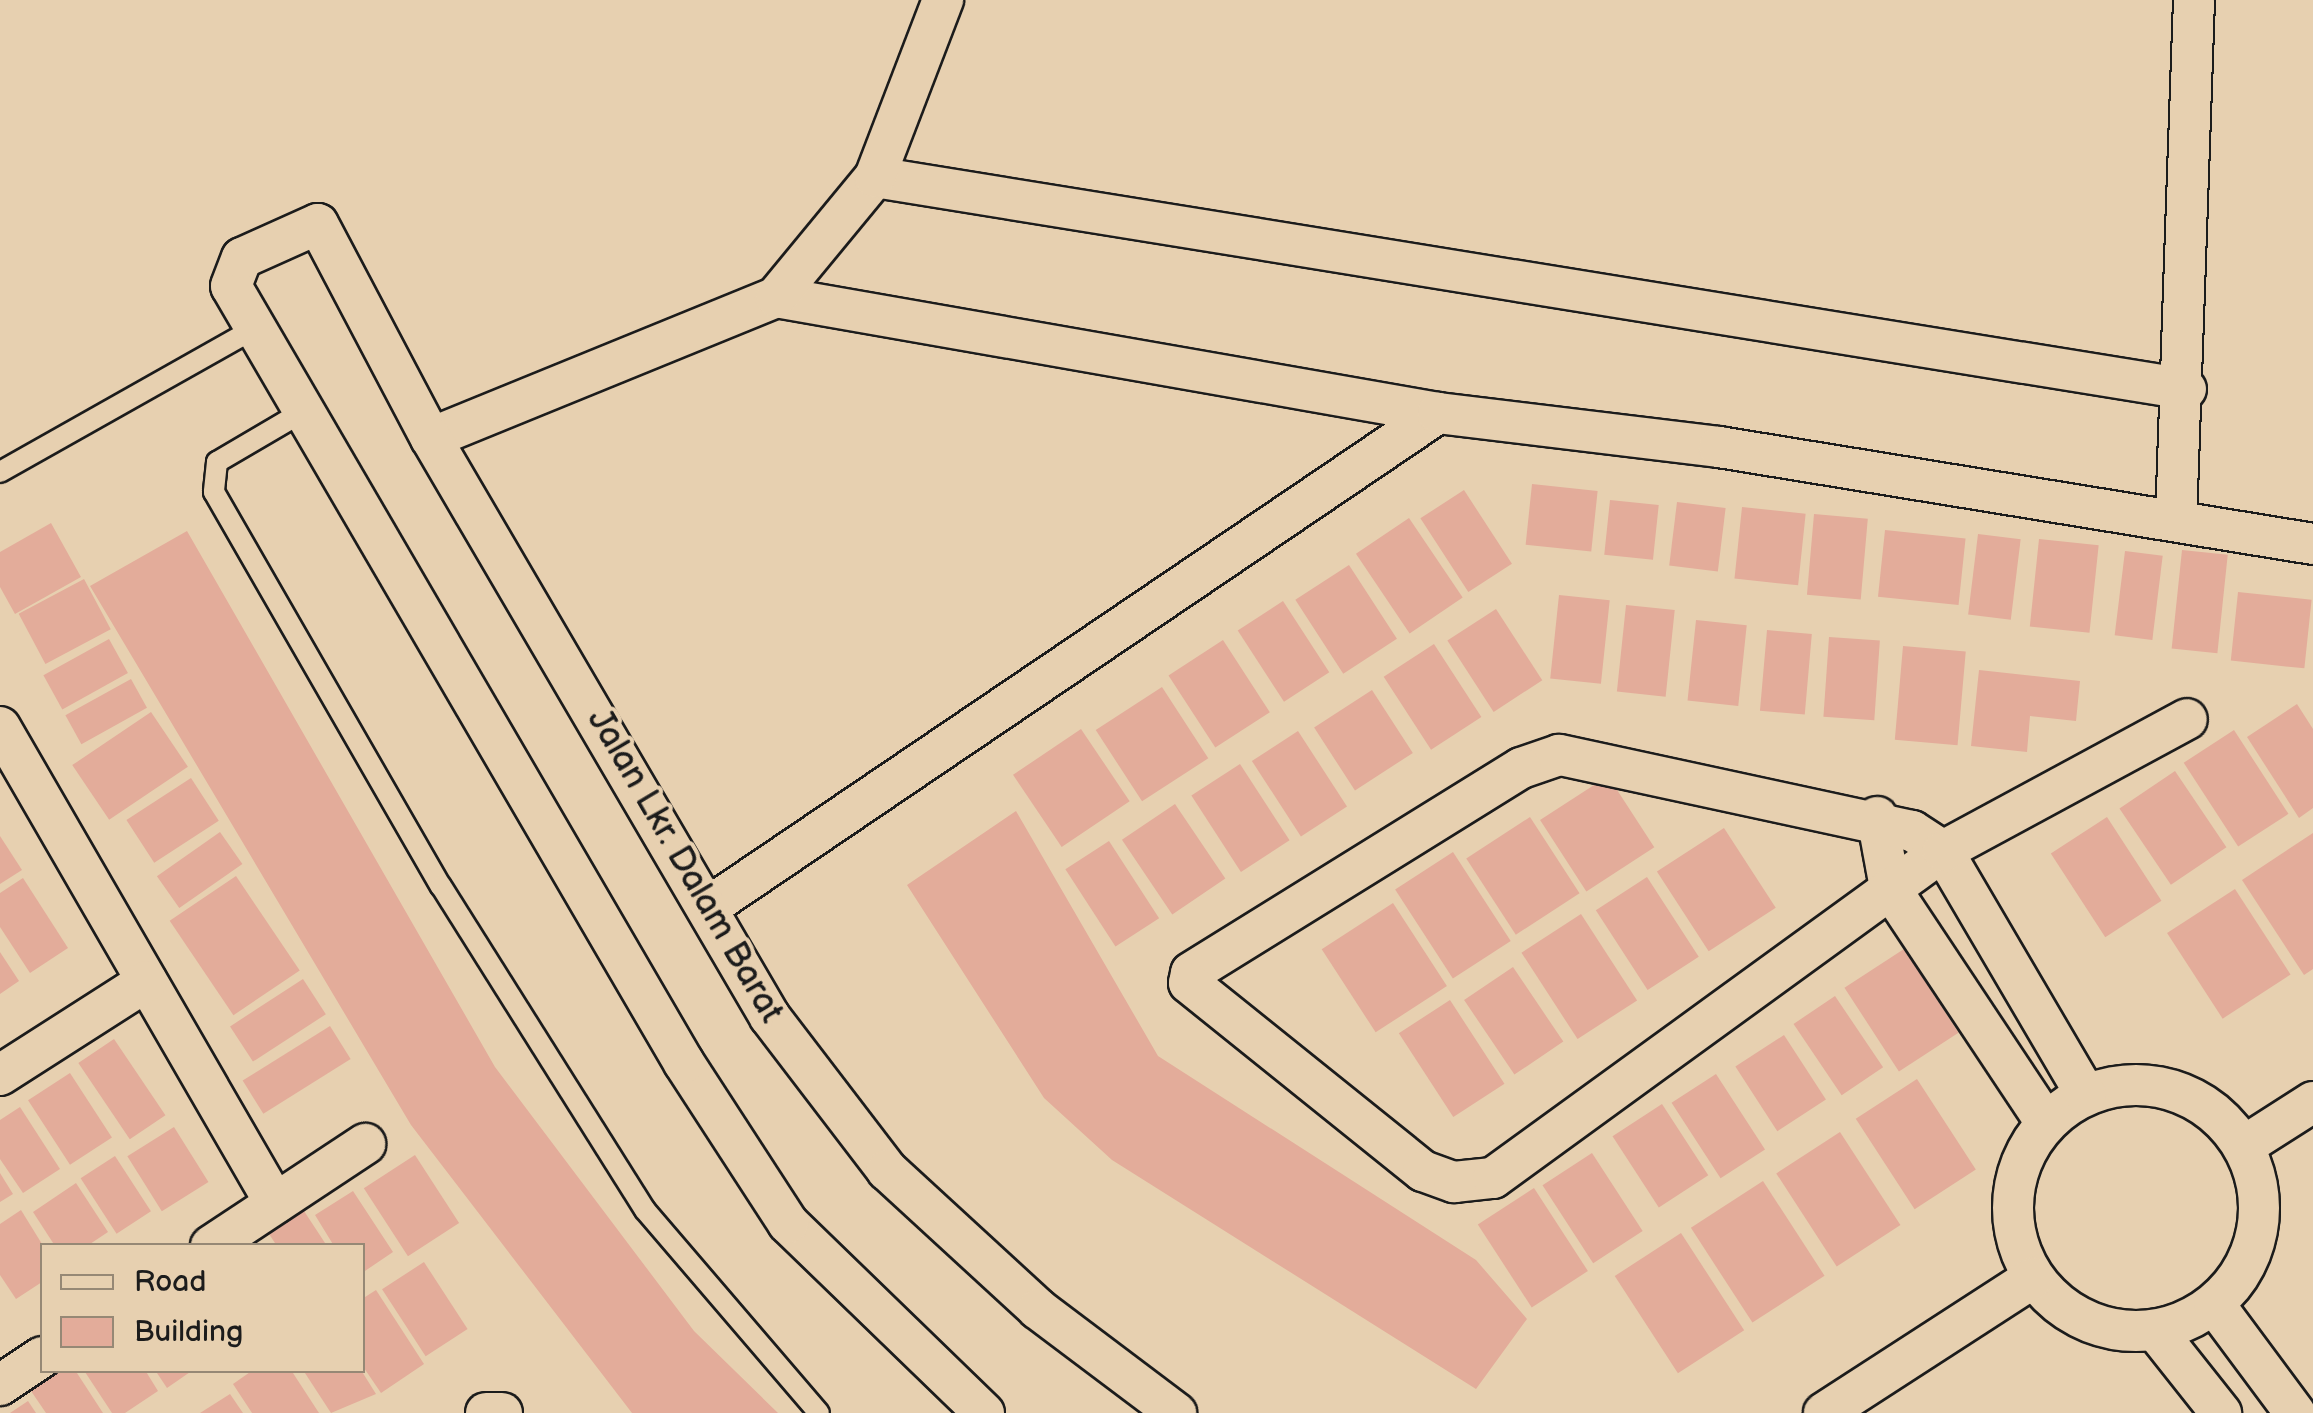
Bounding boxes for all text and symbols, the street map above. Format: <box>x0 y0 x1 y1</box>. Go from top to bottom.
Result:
street label: Jalan Lkr. Dalam Barat <box>578 702 792 1030</box>
legend <box>40 1243 365 1373</box>
text: Road <box>134 1264 207 1300</box>
text: Building <box>134 1314 243 1350</box>

